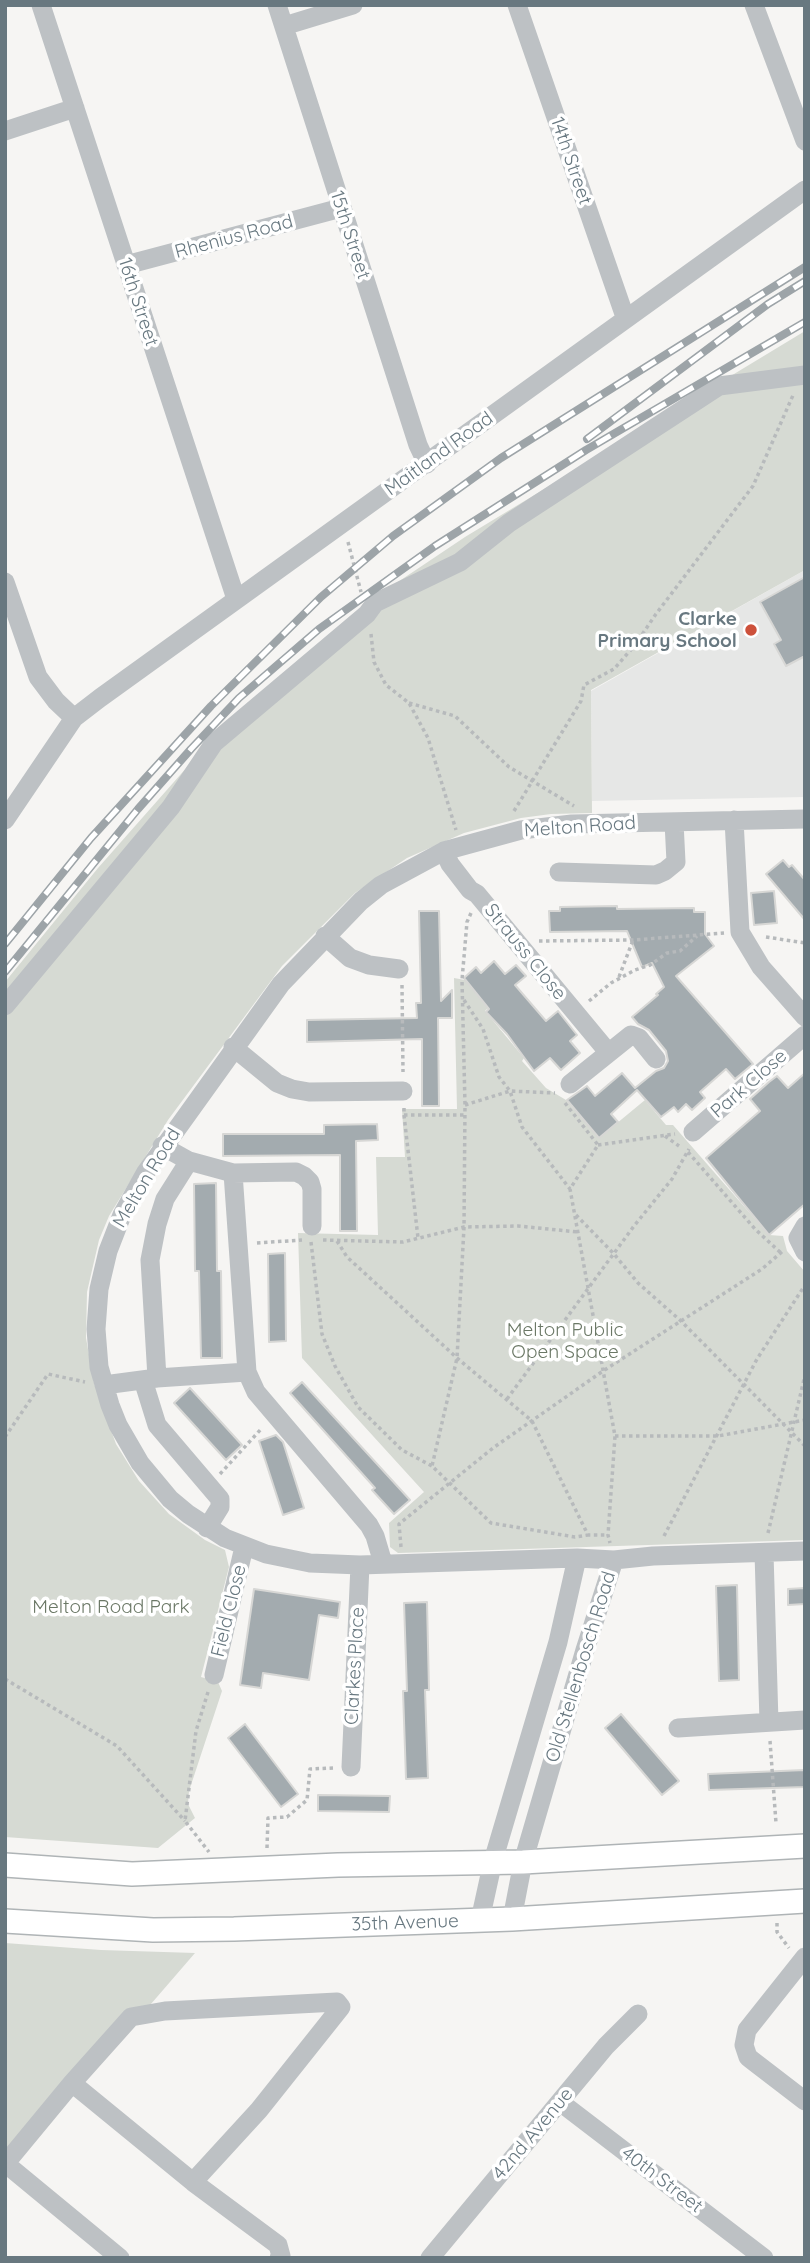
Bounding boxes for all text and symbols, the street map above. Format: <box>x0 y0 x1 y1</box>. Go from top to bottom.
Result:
street label: 14th Street <box>545 114 597 208</box>
street label: 15th Street <box>325 188 375 282</box>
street label: Rhenius Road <box>172 210 296 264</box>
street label: 16th Street <box>113 255 163 349</box>
street label: Maitland Road <box>380 407 498 501</box>
place label: Clarke Primary School <box>597 608 737 652</box>
marker: Clarke Primary School <box>743 622 759 638</box>
street label: Melton Road <box>523 812 637 842</box>
street label: Strauss Close <box>479 899 571 1005</box>
street label: Park Close <box>706 1045 792 1123</box>
street label: Melton Road <box>108 1124 186 1232</box>
park label: Melton Public Open Space <box>507 1319 623 1363</box>
street label: Field Close <box>207 1563 251 1659</box>
street label: Old Stellenbosch Road <box>541 1569 621 1765</box>
park label: Melton Road Park <box>32 1596 190 1618</box>
street label: Clarkes Place <box>341 1606 369 1726</box>
street label: 35th Avenue <box>351 1910 459 1936</box>
street label: 42nd Avenue <box>488 2083 578 2185</box>
street label: 40th Street <box>617 2142 707 2218</box>

